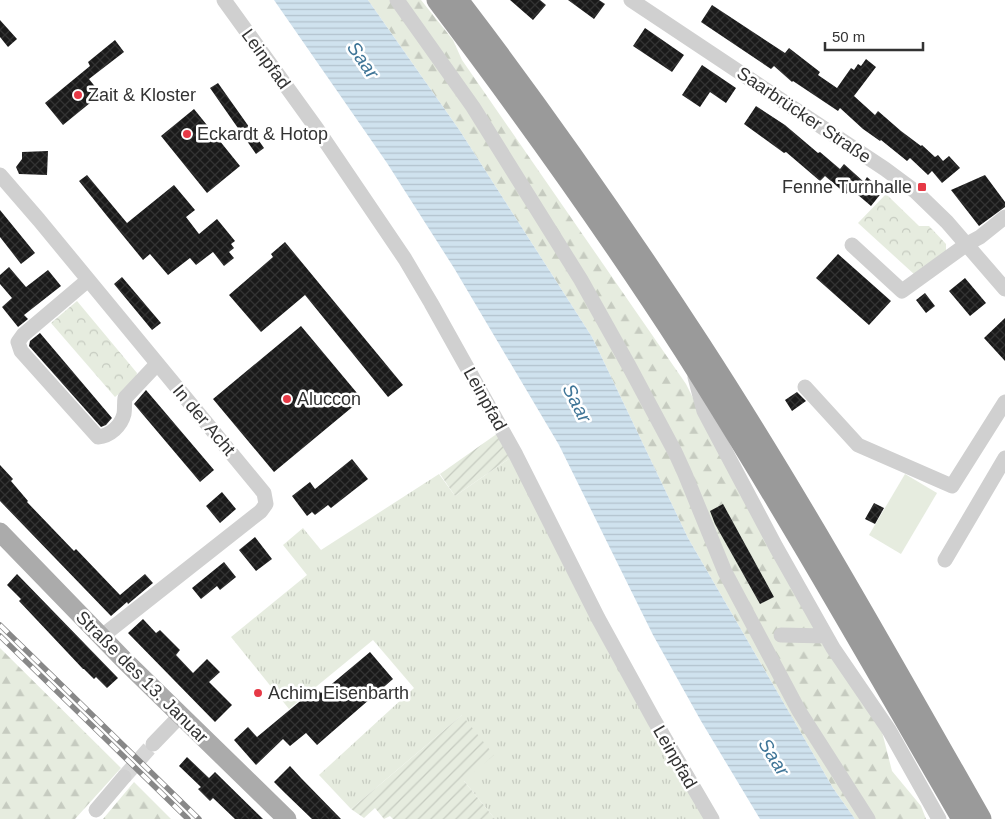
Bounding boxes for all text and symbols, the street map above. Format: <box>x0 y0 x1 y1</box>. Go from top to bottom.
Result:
scale bar <box>825 20 922 52</box>
street label: Leinpfad <box>238 25 294 93</box>
text: 50 m <box>832 28 865 45</box>
water label: Saar <box>343 38 383 83</box>
street label: Saarbrücker Straße <box>733 63 875 167</box>
place label: Zait & Kloster <box>88 85 196 105</box>
marker: Zait & Kloster <box>72 89 84 101</box>
place label: Eckardt & Hotop <box>197 124 328 144</box>
marker: Eckardt & Hotop <box>181 128 193 140</box>
place label: Fenne Turnhalle <box>782 177 912 197</box>
marker: Fenne Turnhalle <box>916 181 928 193</box>
street label: Leinpfad <box>460 364 510 434</box>
water label: Saar <box>559 380 596 426</box>
street label: In der Acht <box>169 381 239 459</box>
place label: Aluccon <box>297 389 361 409</box>
marker: Aluccon <box>281 393 293 405</box>
street label: Straße des 13. Januar <box>72 607 212 747</box>
place label: Achim Eisenbarth <box>268 683 409 703</box>
marker: Achim Eisenbarth <box>252 687 264 699</box>
street label: Leinpfad <box>649 722 701 792</box>
water label: Saar <box>754 734 794 780</box>

